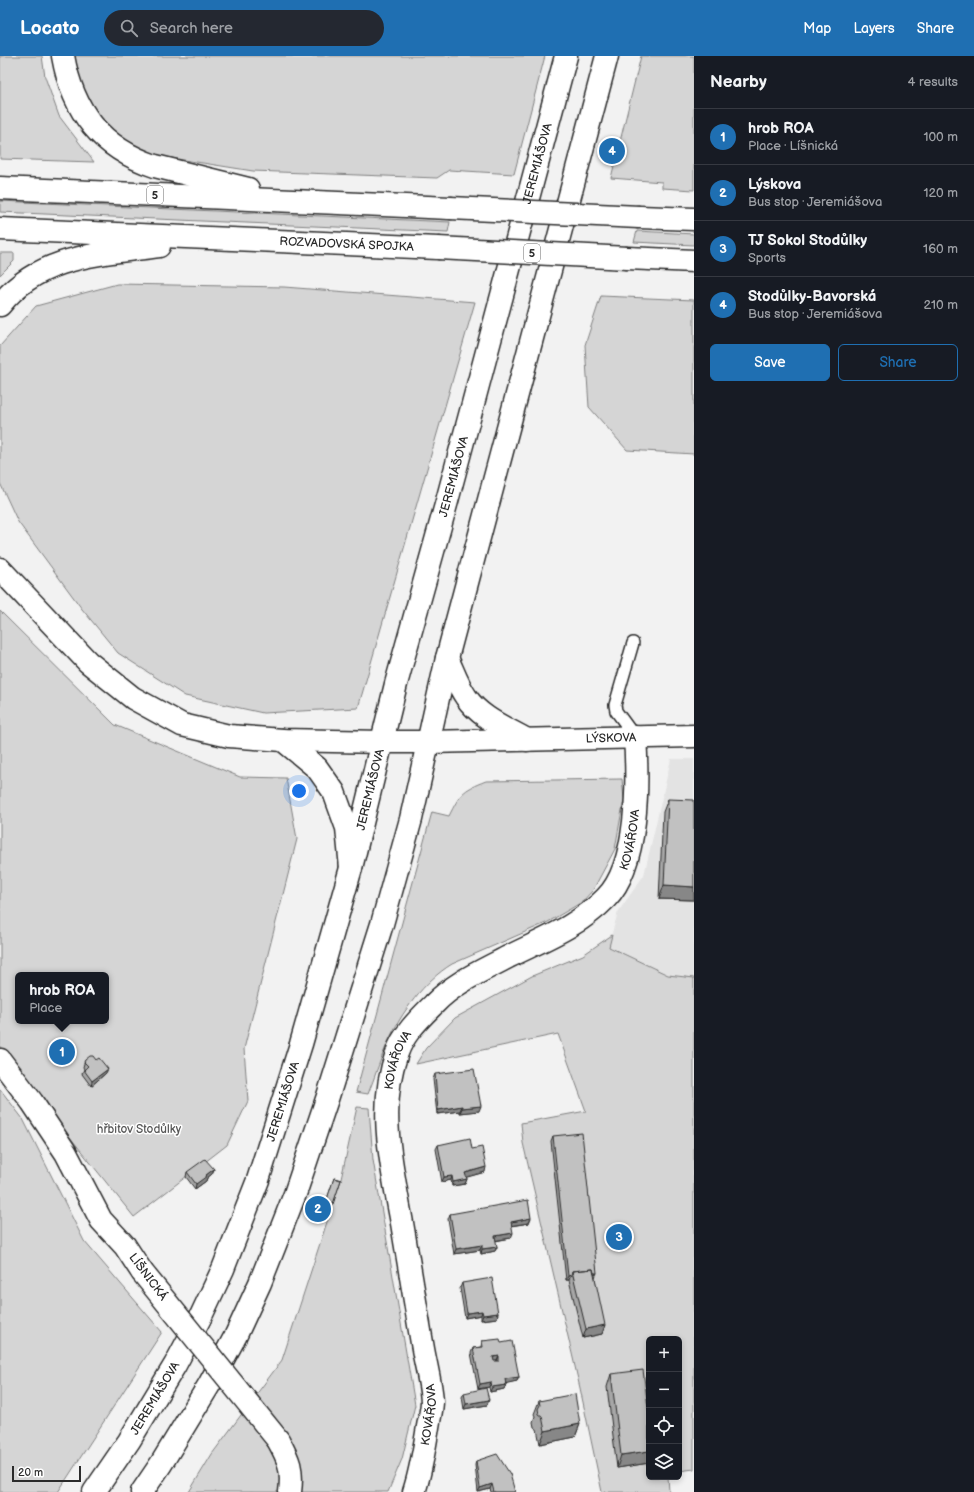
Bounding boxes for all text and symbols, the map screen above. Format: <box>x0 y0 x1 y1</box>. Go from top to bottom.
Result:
search box <box>104 10 384 46</box>
text: Locato <box>20 17 80 40</box>
icon: search <box>118 17 140 39</box>
text: Search here <box>150 19 233 38</box>
text: Map <box>803 20 831 37</box>
text: Layers <box>853 20 895 37</box>
text: Share <box>917 20 954 37</box>
text: Nearby <box>710 72 767 92</box>
text: 4 results <box>908 74 958 90</box>
text: hrob ROA <box>748 119 814 138</box>
street label: JEREMIÁŠOVA <box>519 121 555 206</box>
text: 1 <box>720 129 726 145</box>
text: 100 m <box>923 129 958 145</box>
pin: 4 <box>599 136 625 166</box>
text: Place · Líšnická <box>748 138 838 154</box>
text: Lýskova <box>748 175 801 194</box>
text: 2 <box>719 185 727 201</box>
text: 120 m <box>923 185 958 201</box>
road number: 5 <box>147 186 163 204</box>
text: Bus stop · Jeremiášova <box>748 194 882 210</box>
text: TJ Sokol Stodůlky <box>748 231 867 250</box>
street label: ROZVADOVSKÁ SPOJKA <box>279 234 415 254</box>
text: 3 <box>719 241 727 257</box>
text: 160 m <box>923 241 958 257</box>
road number: 5 <box>524 244 540 262</box>
text: Sports <box>748 250 786 266</box>
text: Stodůlky-Bavorská <box>748 287 876 306</box>
text: 4 <box>719 297 727 313</box>
text: 210 m <box>924 297 958 313</box>
text: Bus stop · Jeremiášova <box>748 306 882 322</box>
button: Save <box>710 344 830 381</box>
button: Share <box>838 344 958 381</box>
street label: JEREMIÁŠOVA <box>435 434 472 519</box>
street label: LÝSKOVA <box>586 729 637 746</box>
street label: JEREMIÁŠOVA <box>353 747 387 832</box>
your location <box>289 781 309 801</box>
street label: KOVÁŘOVA <box>616 808 643 872</box>
popup <box>15 972 109 1024</box>
text: hrob ROA <box>29 981 95 1000</box>
text: Place <box>29 1000 62 1016</box>
street label: KOVÁŘOVA <box>381 1027 415 1090</box>
pin: 1 <box>49 1037 75 1067</box>
street label: JEREMIÁŠOVA <box>263 1059 303 1143</box>
park label: hřbitov Stodůlky <box>97 1122 182 1137</box>
pin: 2 <box>305 1194 331 1224</box>
pin: 3 <box>606 1222 632 1252</box>
street label: LÍŠNICKÁ <box>125 1249 172 1304</box>
map controls <box>646 1336 682 1480</box>
button: + <box>646 1336 682 1372</box>
street label: JEREMIÁŠOVA <box>127 1358 183 1438</box>
button: − <box>646 1372 682 1408</box>
street label: KOVÁŘOVA <box>417 1382 440 1447</box>
button: locate <box>646 1408 682 1444</box>
button: layers <box>646 1444 682 1480</box>
scale bar <box>12 1464 81 1483</box>
text: 20 m <box>18 1466 43 1479</box>

